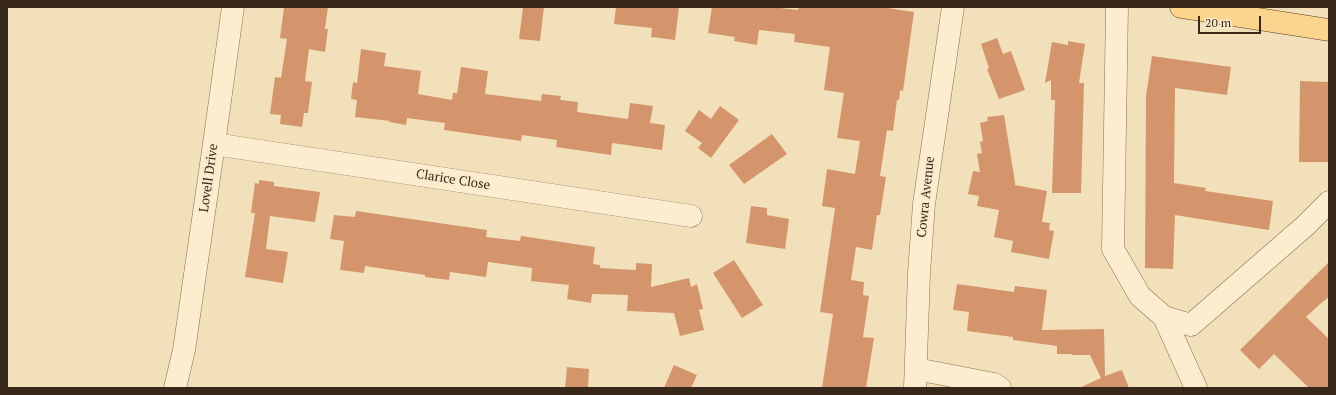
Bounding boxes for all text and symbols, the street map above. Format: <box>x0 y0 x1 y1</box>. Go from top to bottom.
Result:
scale bar <box>1200 8 1263 34</box>
text: 20 m <box>1205 15 1231 30</box>
street label: Lovell Drive <box>196 143 222 213</box>
street label: Cowra Avenue <box>914 155 938 239</box>
street label: Clarice Close <box>415 166 491 194</box>

